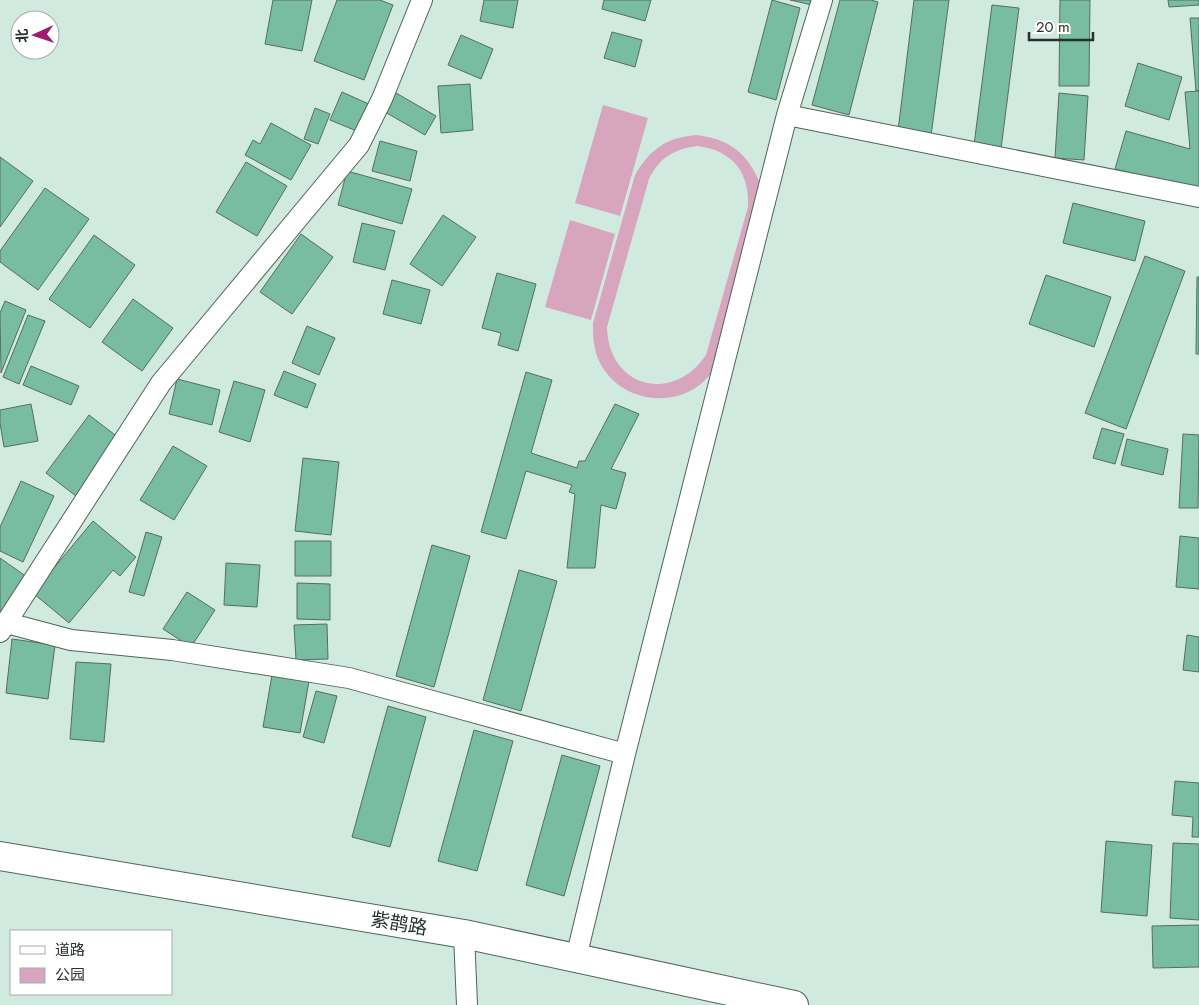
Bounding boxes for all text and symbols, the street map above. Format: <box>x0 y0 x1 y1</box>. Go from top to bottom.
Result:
north arrow <box>10 10 60 60</box>
scale bar <box>1029 10 1093 42</box>
text: 20 m <box>1036 16 1070 38</box>
text: 北 <box>12 28 32 43</box>
street label: 紫鹊路 <box>368 905 429 942</box>
legend <box>10 930 172 995</box>
text: 道路 <box>55 939 85 961</box>
text: 公园 <box>55 964 85 986</box>

